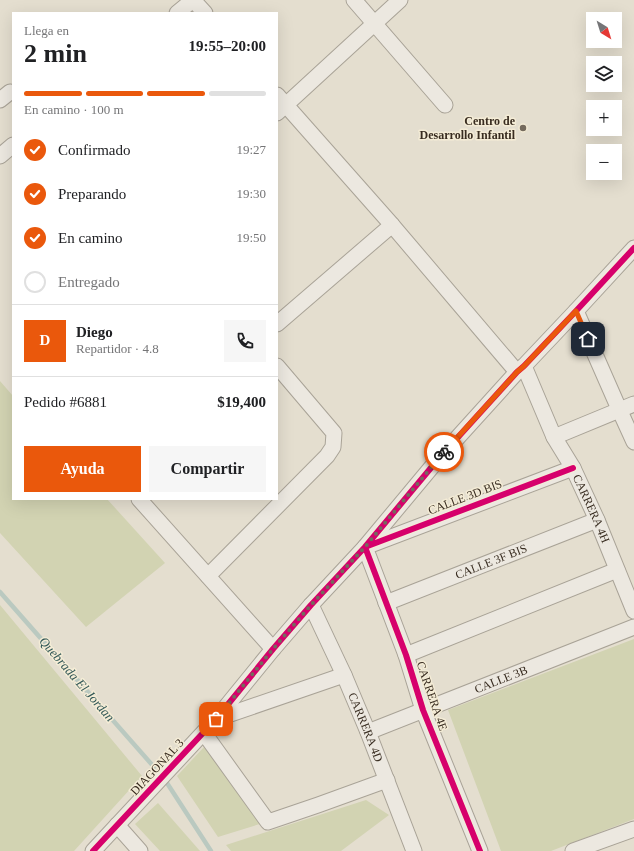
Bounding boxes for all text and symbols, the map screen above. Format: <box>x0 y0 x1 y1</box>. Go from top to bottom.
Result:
north arrow <box>586 12 622 48</box>
map controls <box>586 12 622 180</box>
text: Llega en <box>24 23 69 38</box>
text: 19:55–20:00 <box>189 38 266 54</box>
text: 2 min <box>24 39 87 68</box>
button: layers <box>586 56 622 92</box>
button: + <box>586 100 622 136</box>
text: En camino · 100 m <box>24 102 124 117</box>
place label: Centro de Desarrollo Infantil <box>420 114 516 142</box>
marker: Centro de Desarrollo Infantil <box>518 123 528 133</box>
icon: check <box>24 139 46 161</box>
text: Confirmado <box>58 142 131 158</box>
text: 19:27 <box>236 142 266 157</box>
button: − <box>586 144 622 180</box>
icon: check <box>24 183 46 205</box>
text: Preparando <box>58 186 126 202</box>
text: 19:30 <box>236 186 266 201</box>
icon: check <box>24 227 46 249</box>
text: En camino <box>58 230 123 246</box>
text: 19:50 <box>236 230 266 245</box>
text: Entregado <box>58 274 120 290</box>
button: phone <box>224 320 266 362</box>
pin <box>571 322 605 356</box>
text: Diego <box>76 324 113 340</box>
icon: home <box>577 328 599 350</box>
text: D <box>40 332 50 348</box>
text: Repartidor · 4.8 <box>76 341 159 356</box>
text: Pedido #6881 <box>24 394 107 410</box>
text: $19,400 <box>217 394 266 410</box>
courier <box>424 432 464 472</box>
icon: bike <box>433 441 455 463</box>
button: Ayuda <box>24 446 141 492</box>
button: Compartir <box>149 446 266 492</box>
street label: CARRERA 4H <box>570 472 613 545</box>
street label: CALLE 3D BIS <box>426 476 504 518</box>
street label: CALLE 3F BIS <box>453 541 529 582</box>
water label: Quebrada El Jordan <box>36 634 118 724</box>
street label: CARRERA 4E <box>414 660 450 732</box>
street label: CALLE 3B <box>473 663 530 696</box>
street label: CARRERA 4D <box>345 690 386 764</box>
pin <box>199 702 233 736</box>
icon: bag <box>205 708 227 730</box>
street label: DIAGONAL 3 <box>127 736 187 798</box>

